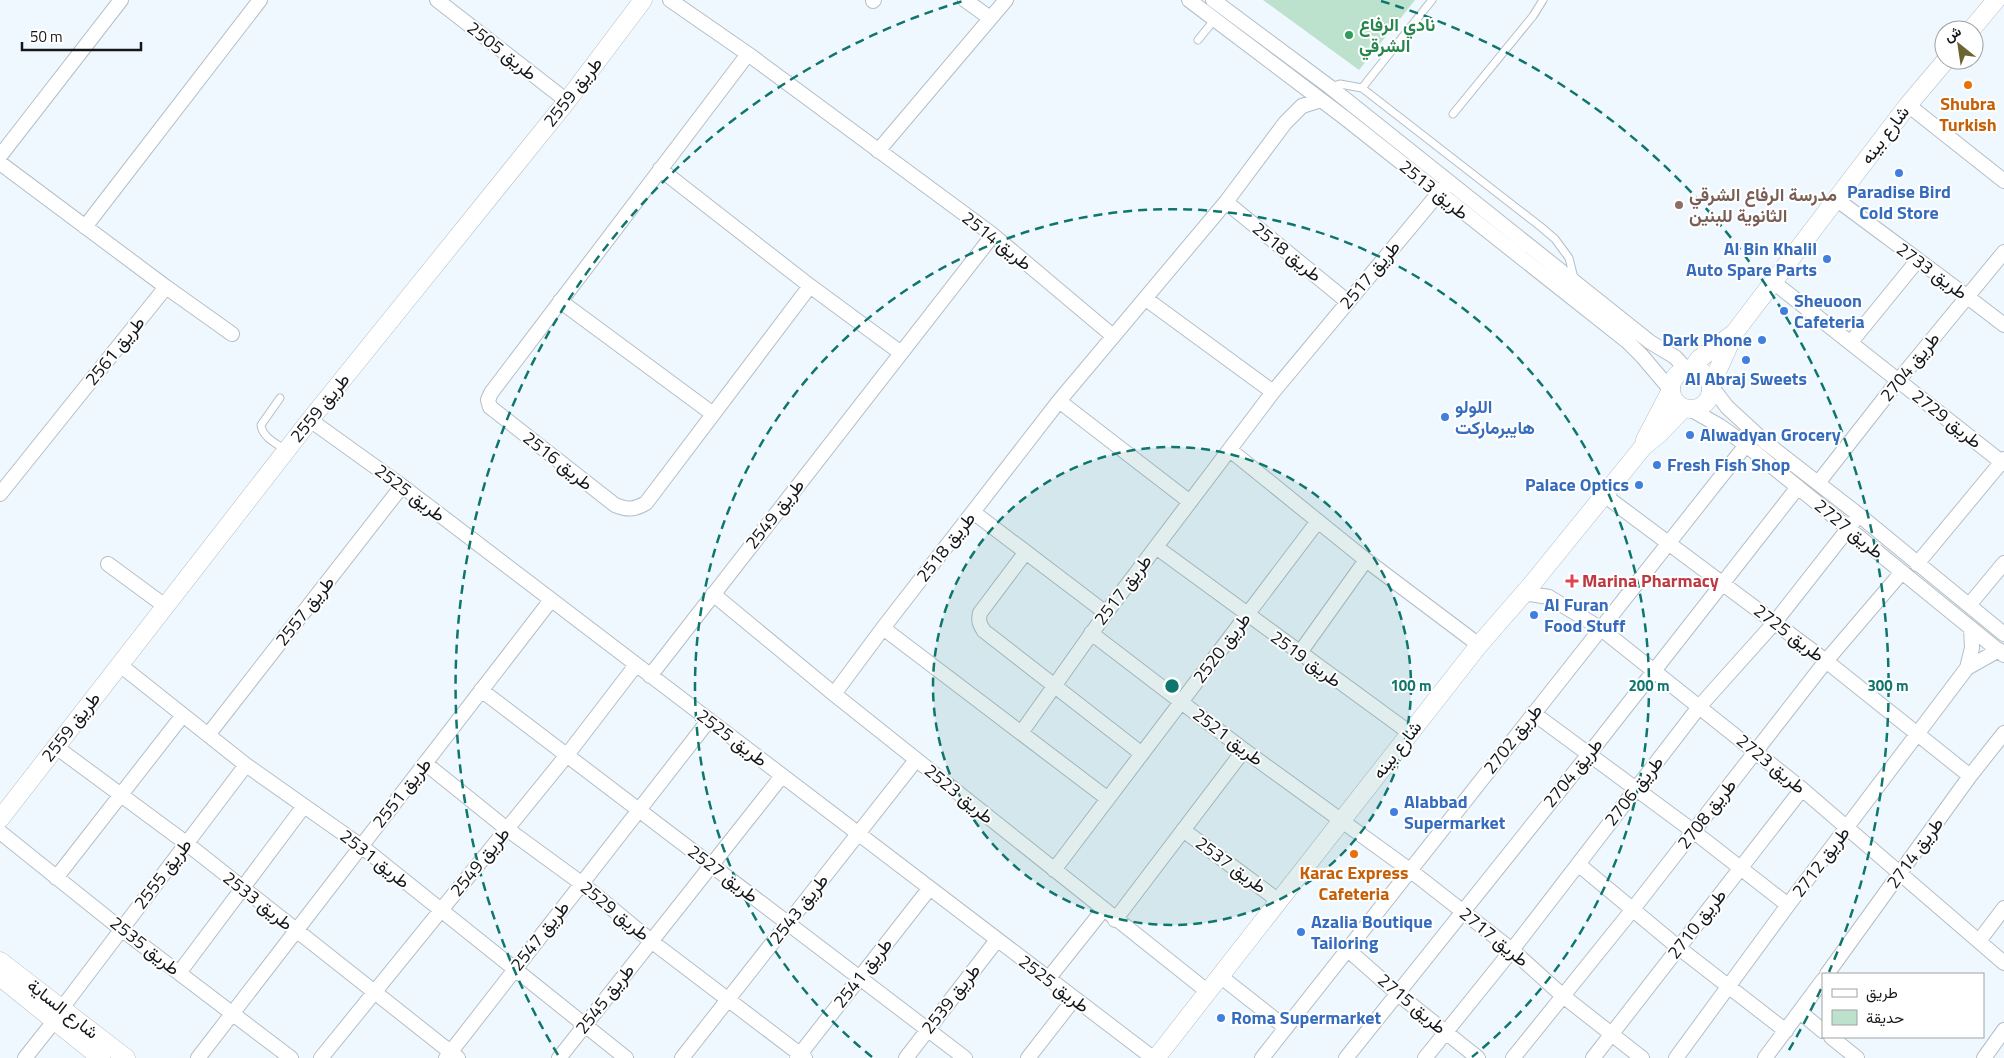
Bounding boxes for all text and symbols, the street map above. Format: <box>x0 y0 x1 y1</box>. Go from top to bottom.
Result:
place label: نادي الرفاع الشرقي <box>1359 11 1435 61</box>
street label: طريق 2505 <box>462 15 543 87</box>
scale bar <box>22 20 141 52</box>
north arrow <box>1934 20 1984 70</box>
text: ش <box>1940 20 1965 47</box>
text: 50 m <box>30 25 63 48</box>
marker: نادي الرفاع الشرقي <box>1343 29 1355 41</box>
street label: طريق 2559 <box>537 51 609 132</box>
marker: Shubra Turkish <box>1962 79 1974 91</box>
place label: Shubra Turkish <box>1939 90 1997 138</box>
street label: شارع بينه <box>1854 100 1916 170</box>
street label: طريق 2513 <box>1394 153 1475 226</box>
marker: Paradise Bird Cold Store <box>1893 167 1905 179</box>
place label: Paradise Bird Cold Store <box>1847 178 1951 226</box>
place label: مدرسة الرفاع الشرقي الثانوية للبنين <box>1689 181 1837 229</box>
marker: مدرسة الرفاع الشرقي الثانوية للبنين <box>1673 199 1685 211</box>
street label: طريق 2514 <box>957 205 1038 277</box>
street label: طريق 2518 <box>1247 215 1328 288</box>
street label: طريق 2517 <box>1333 234 1406 315</box>
place label: Al Bin Khalil Auto Spare Parts <box>1686 235 1817 283</box>
street label: طريق 2733 <box>1891 235 1974 306</box>
marker: Al Bin Khalil Auto Spare Parts <box>1821 253 1833 265</box>
place label: Sheuoon Cafeteria <box>1794 287 1865 335</box>
marker: Sheuoon Cafeteria <box>1778 305 1790 317</box>
street label: طريق 2561 <box>78 310 151 391</box>
place label: Dark Phone <box>1662 326 1752 353</box>
street label: طريق 2704 <box>1873 326 1946 407</box>
marker: Dark Phone <box>1756 334 1768 346</box>
marker: Al Abraj Sweets <box>1740 354 1752 366</box>
place label: Al Abraj Sweets <box>1685 365 1807 392</box>
street label: طريق 2559 <box>283 367 356 448</box>
street label: طريق 2729 <box>1907 383 1988 455</box>
place label: اللولو هايبرماركت <box>1455 393 1535 441</box>
marker: اللولو هايبرماركت <box>1439 411 1451 423</box>
place label: Alwadyan Grocery <box>1700 421 1841 448</box>
street label: طريق 2516 <box>518 425 599 497</box>
marker: Alwadyan Grocery <box>1684 429 1696 441</box>
place label: Fresh Fish Shop <box>1667 451 1790 478</box>
street label: طريق 2525 <box>369 457 451 528</box>
marker: Fresh Fish Shop <box>1651 459 1663 471</box>
place label: Palace Optics <box>1525 471 1629 498</box>
street label: طريق 2549 <box>739 473 811 554</box>
marker: Palace Optics <box>1633 479 1645 491</box>
street label: طريق 2727 <box>1809 492 1890 565</box>
street label: طريق 2518 <box>910 506 982 587</box>
street label: طريق 2517 <box>1087 549 1158 631</box>
place label: Marina Pharmacy <box>1582 567 1719 594</box>
street label: طريق 2557 <box>269 570 341 651</box>
marker: Marina Pharmacy <box>1566 575 1578 587</box>
place label: Al Furan Food Stuff <box>1544 591 1626 639</box>
street label: طريق 2725 <box>1748 597 1830 668</box>
street label: طريق 2520 <box>1186 607 1257 689</box>
marker: Al Furan Food Stuff <box>1528 609 1540 621</box>
street label: طريق 2519 <box>1265 623 1348 694</box>
text: 100 m <box>1390 674 1432 697</box>
text: 200 m <box>1628 674 1670 697</box>
text: 300 m <box>1867 674 1909 697</box>
centre of rings <box>1163 677 1181 695</box>
street label: طريق 2559 <box>35 686 107 767</box>
street label: طريق 2702 <box>1477 698 1549 779</box>
street label: طريق 2521 <box>1187 701 1269 772</box>
street label: طريق 2525 <box>691 702 773 773</box>
street label: شارع بينه <box>1365 715 1428 785</box>
street label: طريق 2723 <box>1731 727 1812 800</box>
street label: طريق 2704 <box>1536 732 1609 813</box>
street label: طريق 2706 <box>1598 750 1670 831</box>
street label: طريق 2551 <box>366 752 438 833</box>
street label: طريق 2523 <box>919 757 1000 830</box>
street label: طريق 2708 <box>1671 773 1743 854</box>
place label: Alabbad Supermarket <box>1404 788 1506 836</box>
marker: Alabbad Supermarket <box>1388 806 1400 818</box>
street label: طريق 2714 <box>1879 811 1950 894</box>
street label: طريق 2549 <box>443 821 516 902</box>
street label: طريق 2712 <box>1785 821 1856 903</box>
street label: طريق 2531 <box>335 823 416 895</box>
street label: طريق 2537 <box>1190 829 1273 900</box>
street label: طريق 2555 <box>127 833 198 915</box>
street label: طريق 2527 <box>682 838 764 909</box>
marker: Karac Express Cafeteria <box>1348 848 1360 860</box>
place label: Karac Express Cafeteria <box>1300 859 1408 907</box>
street label: طريق 2533 <box>218 865 299 937</box>
street label: طريق 2543 <box>763 868 835 949</box>
street label: طريق 2529 <box>575 874 656 947</box>
street label: طريق 2710 <box>1661 883 1733 964</box>
street label: طريق 2547 <box>504 895 576 976</box>
street label: طريق 2717 <box>1454 900 1535 973</box>
place label: Azalia Boutique Tailoring <box>1311 908 1432 956</box>
street label: طريق 2535 <box>105 910 186 982</box>
marker: Azalia Boutique Tailoring <box>1295 926 1307 938</box>
street label: طريق 2541 <box>827 932 899 1013</box>
street label: طريق 2525 <box>1013 948 1095 1019</box>
street label: طريق 2545 <box>569 958 641 1039</box>
street label: طريق 2539 <box>915 958 987 1039</box>
street label: طريق 2715 <box>1372 967 1453 1040</box>
street label: شارع الساية <box>22 972 105 1045</box>
legend <box>1822 973 1984 1038</box>
text: طريق <box>1866 981 1898 1004</box>
place label: Roma Supermarket <box>1231 1004 1382 1031</box>
text: حديقة <box>1866 1006 1904 1029</box>
marker: Roma Supermarket <box>1215 1012 1227 1024</box>

